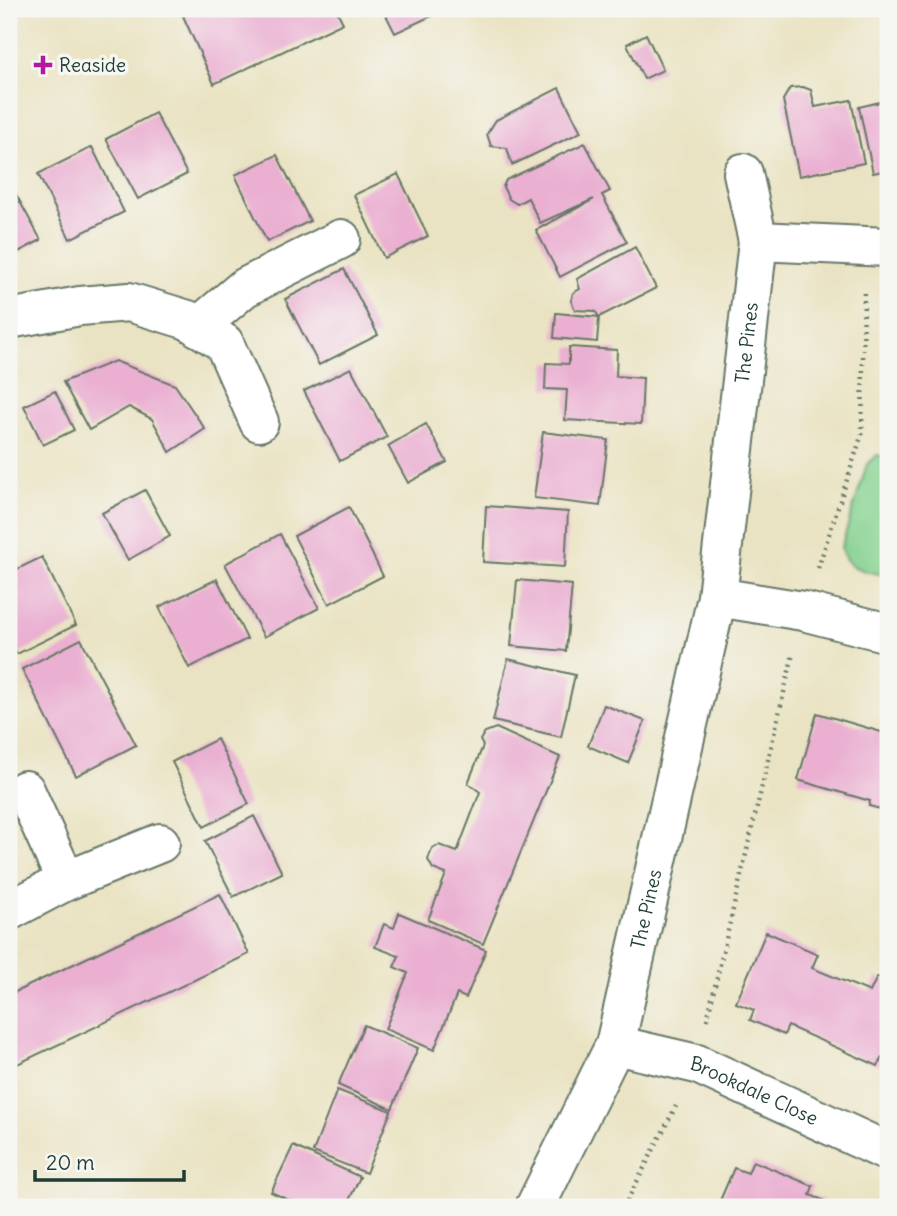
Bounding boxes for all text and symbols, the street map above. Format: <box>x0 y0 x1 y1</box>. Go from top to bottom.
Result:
place label: Reaside <box>59 53 126 77</box>
marker: Reaside <box>33 55 53 75</box>
street label: The Pines <box>730 301 763 385</box>
street label: The Pines <box>625 867 667 951</box>
street label: Brookdale Close <box>688 1051 822 1130</box>
scale bar <box>35 1139 184 1183</box>
text: 20 m <box>46 1149 95 1176</box>

